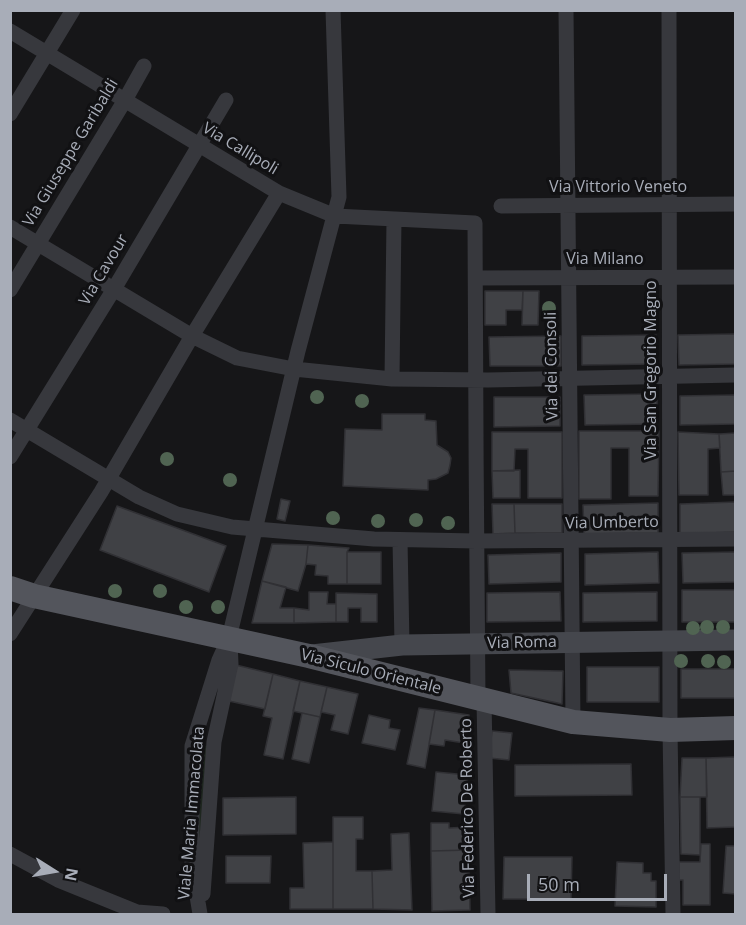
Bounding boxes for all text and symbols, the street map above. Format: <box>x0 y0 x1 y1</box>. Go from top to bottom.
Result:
street label: Via Giuseppe Garibaldi <box>19 76 123 230</box>
street label: Via Callipoli <box>199 119 281 179</box>
street label: Via Vittorio Veneto <box>549 177 687 197</box>
street label: Via Cavour <box>75 231 133 309</box>
street label: Via Milano <box>566 249 644 269</box>
street label: Via San Gregorio Magno <box>641 280 661 460</box>
street label: Via dei Consoli <box>541 312 563 420</box>
street label: Via Umberto <box>565 513 659 533</box>
street label: Via Roma <box>487 633 557 653</box>
street label: Via Siculo Orientale <box>299 645 443 699</box>
street label: Via Federico De Roberto <box>457 718 479 898</box>
street label: Viale Maria Immacolata <box>175 725 209 901</box>
north arrow <box>24 841 84 901</box>
scale bar <box>530 862 670 900</box>
text: N <box>60 866 84 883</box>
text: 50 m <box>538 872 580 896</box>

